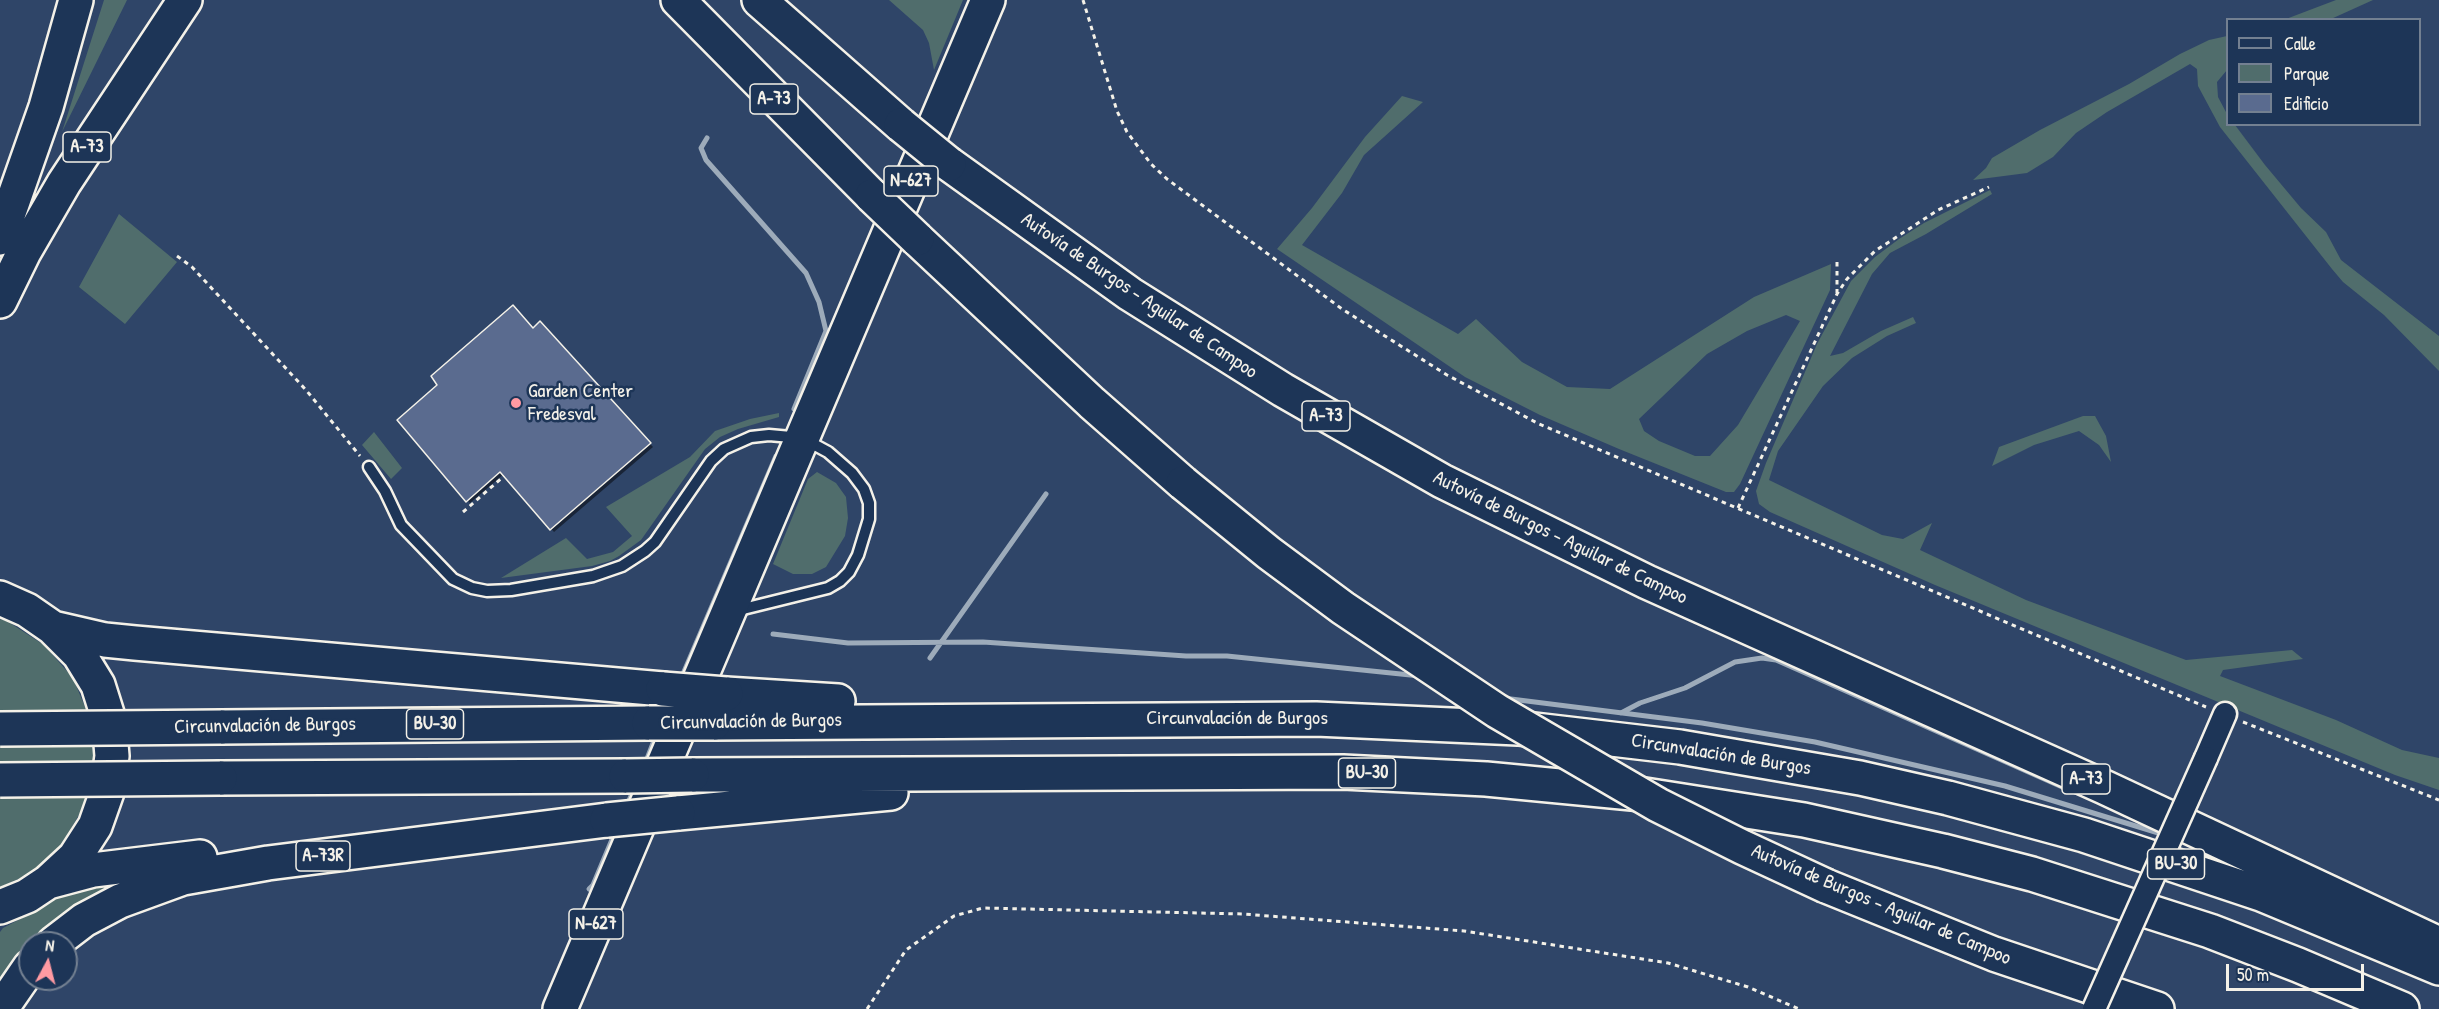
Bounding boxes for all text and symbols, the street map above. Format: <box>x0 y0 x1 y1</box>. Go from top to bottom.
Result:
legend <box>2226 18 2421 126</box>
text: Calle <box>2284 31 2316 56</box>
text: Parque <box>2284 61 2329 86</box>
road number: A-73 <box>750 84 798 114</box>
text: Edificio <box>2284 91 2328 116</box>
road number: A-73 <box>63 132 111 162</box>
road number: N-627 <box>884 166 938 196</box>
street label: Autovía de Burgos - Aguilar de Campoo <box>1016 208 1262 384</box>
place label: Garden Center Fredesval <box>528 380 633 427</box>
marker: Garden Center Fredesval <box>509 396 523 410</box>
road number: A-73 <box>1302 401 1350 431</box>
street label: Autovía de Burgos - Aguilar de Campoo <box>1429 466 1691 610</box>
street label: Circunvalación de Burgos <box>1146 707 1328 731</box>
street label: Circunvalación de Burgos <box>660 708 842 736</box>
road number: BU-30 <box>406 709 464 739</box>
street label: Circunvalación de Burgos <box>174 712 356 740</box>
street label: Circunvalación de Burgos <box>1629 729 1813 781</box>
road number: BU-30 <box>1338 758 1396 788</box>
road number: A-73 <box>2062 764 2110 794</box>
street label: Autovía de Burgos - Aguilar de Campoo <box>1748 839 2014 971</box>
road number: A-73R <box>296 841 350 871</box>
road number: BU-30 <box>2148 849 2204 879</box>
road number: N-627 <box>569 909 623 939</box>
north arrow <box>18 931 78 991</box>
text: N <box>44 934 56 957</box>
scale bar <box>2229 952 2367 990</box>
text: 50 m <box>2237 962 2269 987</box>

